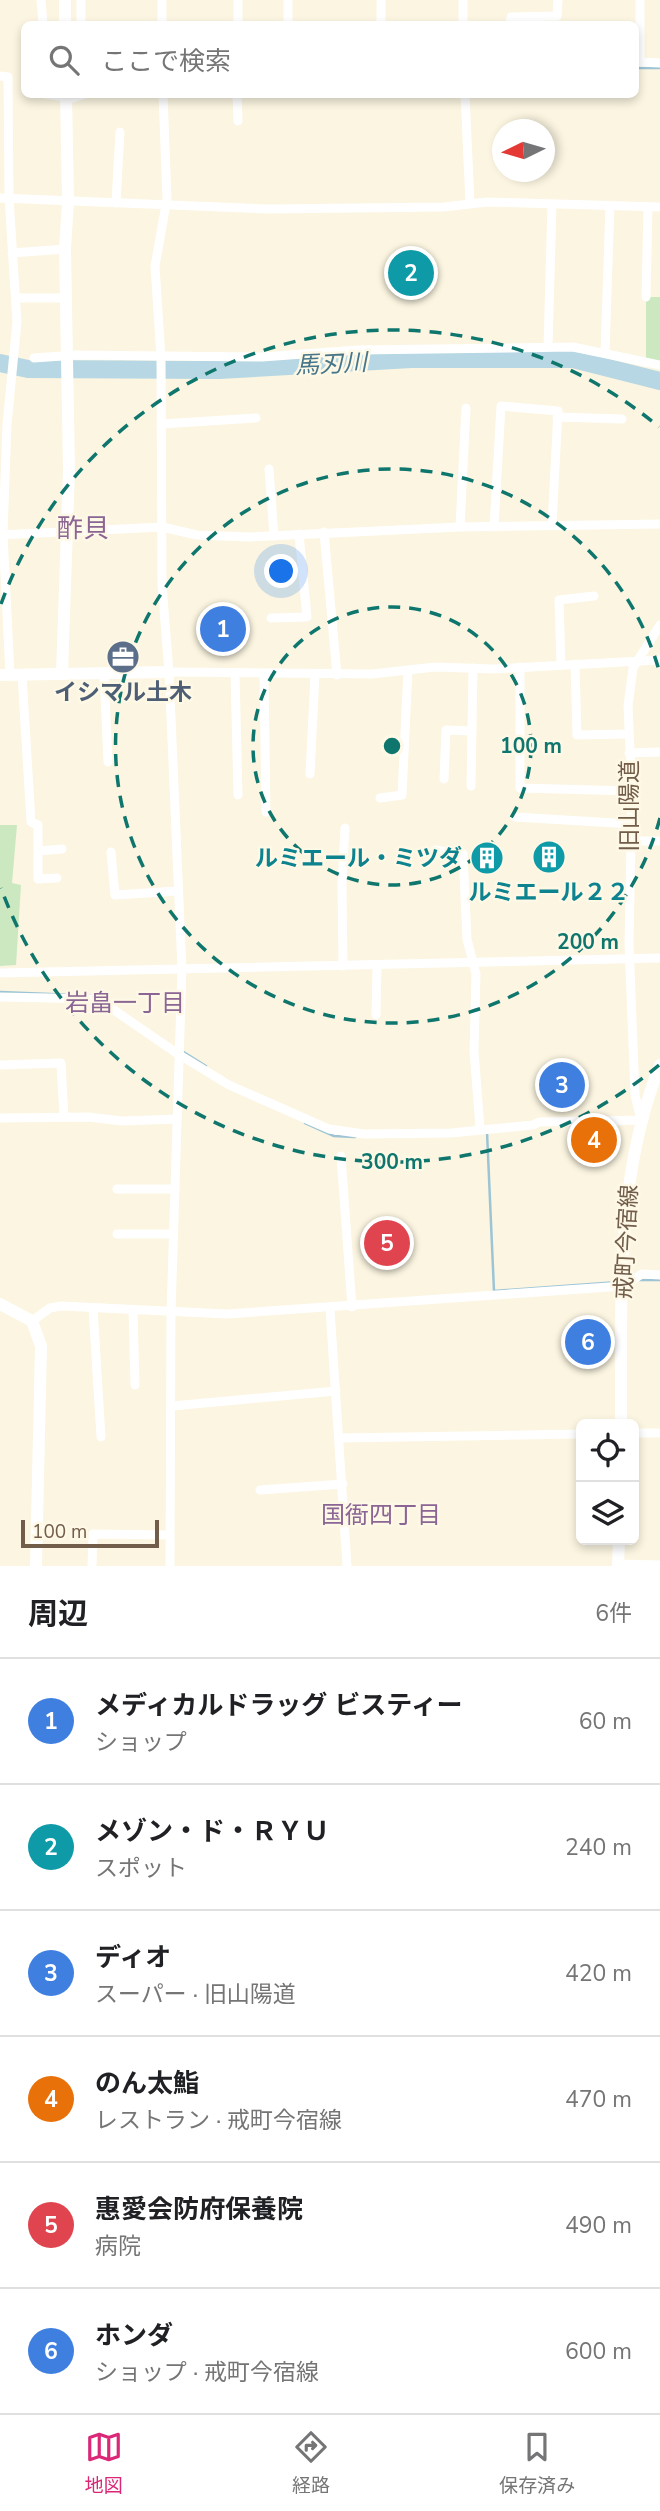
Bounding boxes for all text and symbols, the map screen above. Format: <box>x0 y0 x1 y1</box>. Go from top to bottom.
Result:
search box <box>21 21 639 98</box>
icon: search <box>45 41 83 79</box>
text: ここで検索 <box>101 44 231 79</box>
north arrow <box>492 119 555 182</box>
pin: 2 <box>388 247 434 299</box>
water label: 馬刃川 <box>294 346 371 382</box>
district label: 酢貝 <box>57 511 109 546</box>
your location <box>264 554 298 588</box>
pin: 1 <box>200 603 246 655</box>
office icon: イシマル土木 <box>104 638 142 676</box>
place label: イシマル土木 <box>54 677 192 708</box>
text: 100 m <box>500 732 562 760</box>
centre of rings <box>380 734 404 758</box>
street label: 旧山陽道 <box>614 760 645 852</box>
building icon: ルミエール２２ <box>530 838 568 876</box>
building icon: ルミエール・ミツダ <box>468 839 506 877</box>
place label: ルミエール・ミツダ <box>255 843 462 874</box>
place label: ルミエール２２ <box>469 877 630 908</box>
text: 200 m <box>557 928 619 956</box>
district label: 岩畠一丁目 <box>65 987 185 1019</box>
pin: 3 <box>539 1059 585 1111</box>
pin: 4 <box>571 1114 617 1166</box>
text: 300 m <box>361 1148 423 1176</box>
street label: 戒町今宿線 <box>608 1184 645 1300</box>
pin: 5 <box>364 1217 410 1269</box>
pin: 6 <box>565 1316 611 1368</box>
map controls <box>576 1419 639 1545</box>
button: locate <box>576 1419 639 1482</box>
button: layers <box>576 1482 639 1545</box>
district label: 国衙四丁目 <box>321 1499 441 1531</box>
scale bar <box>21 1517 159 1549</box>
text: 100 m <box>32 1519 87 1545</box>
text: 周辺 <box>28 1594 88 1635</box>
text: 6件 <box>595 1598 632 1629</box>
text: メディカルドラッグ ビスティー <box>95 1688 463 1723</box>
text: 1 <box>44 1706 58 1737</box>
text: 60 m <box>579 1706 632 1737</box>
text: ショップ <box>95 1727 187 1758</box>
text: メゾン・ド・ＲＹＵ <box>95 1814 329 1849</box>
text: 2 <box>44 1832 58 1863</box>
text: 240 m <box>565 1832 632 1863</box>
text: スポット <box>95 1853 187 1884</box>
text: ディオ <box>95 1940 171 1975</box>
text: 3 <box>44 1958 58 1989</box>
text: 420 m <box>565 1958 632 1989</box>
text: スーパー · 旧山陽道 <box>95 1979 296 2010</box>
text: のん太鮨 <box>95 2066 199 2101</box>
text: 4 <box>44 2084 58 2115</box>
text: 470 m <box>565 2084 632 2115</box>
text: レストラン · 戒町今宿線 <box>95 2105 342 2136</box>
text: 惠愛会防府保養院 <box>95 2192 303 2227</box>
text: 5 <box>44 2210 58 2241</box>
text: 490 m <box>565 2210 632 2241</box>
text: 病院 <box>95 2231 141 2262</box>
text: ホンダ <box>95 2318 173 2353</box>
text: 6 <box>44 2336 58 2367</box>
text: 600 m <box>565 2336 632 2367</box>
text: ショップ · 戒町今宿線 <box>95 2357 319 2388</box>
tab: 地図 <box>85 2428 123 2499</box>
tab: 経路 <box>292 2428 330 2499</box>
tab: 保存済み <box>499 2428 575 2499</box>

